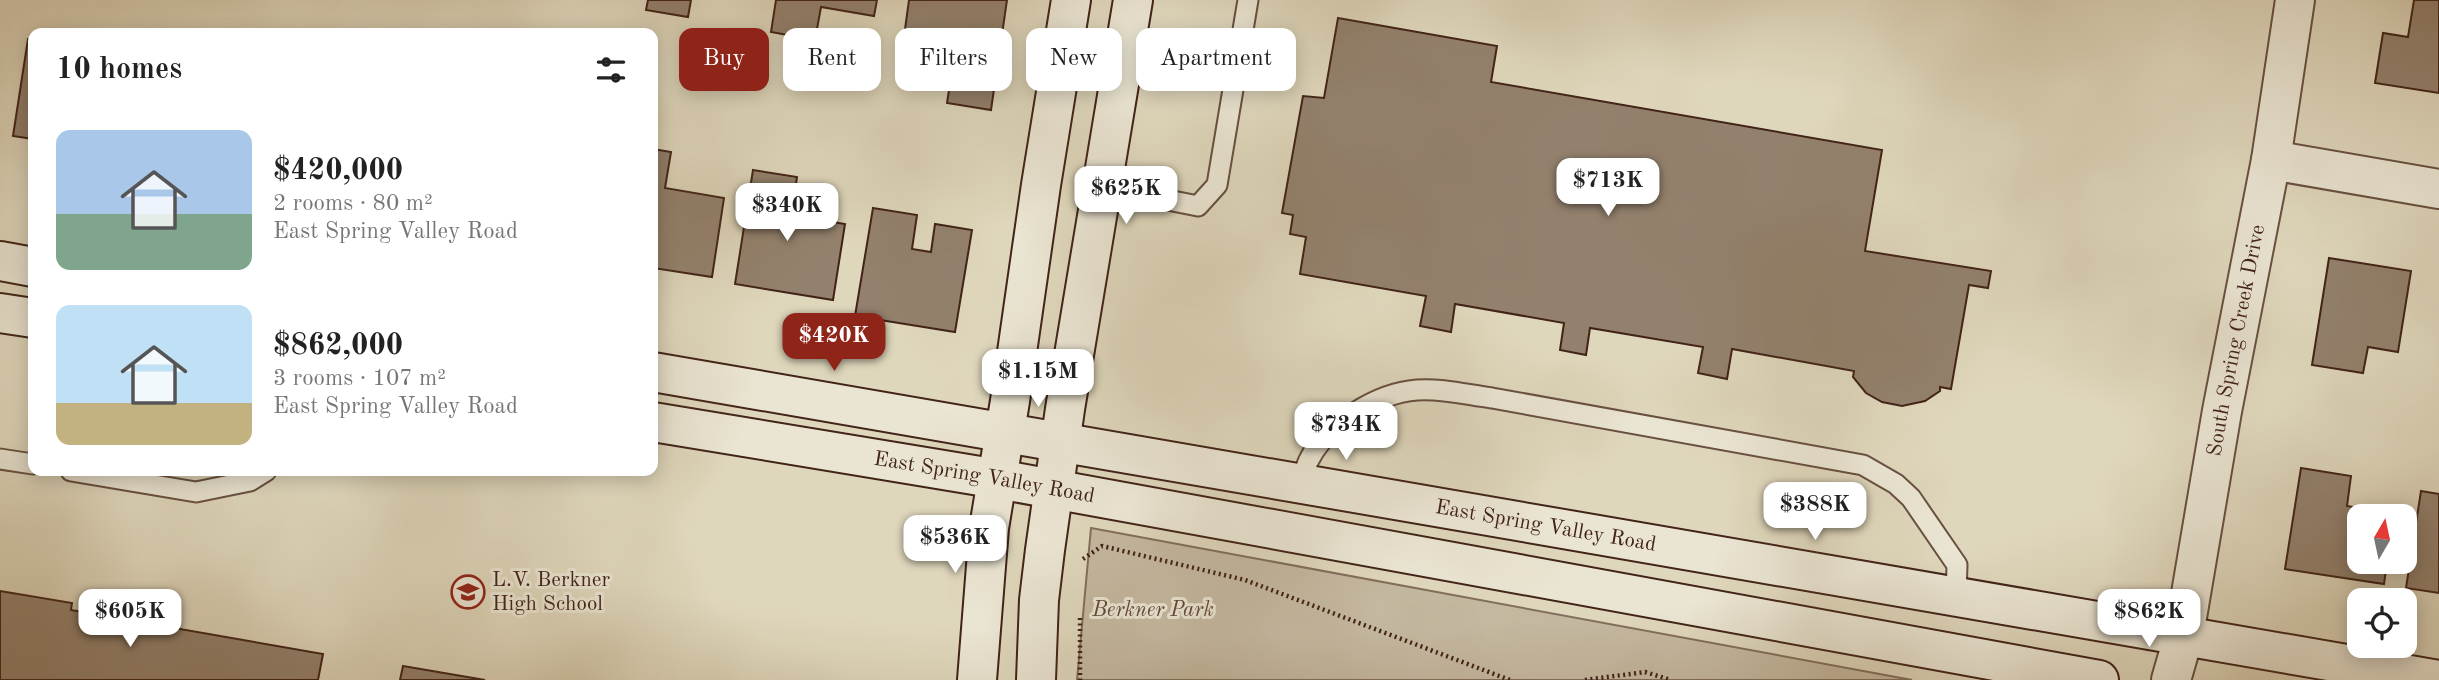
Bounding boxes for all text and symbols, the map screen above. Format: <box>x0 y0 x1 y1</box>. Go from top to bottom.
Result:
chip: Buy <box>679 28 769 91</box>
chip: Rent <box>783 28 881 91</box>
chip: Filters <box>895 28 1012 91</box>
chip: New <box>1026 28 1122 91</box>
chip: Apartment <box>1136 28 1296 91</box>
icon: filters <box>592 51 630 89</box>
text: 10 homes <box>56 55 182 85</box>
text: $420,000 <box>273 156 403 186</box>
icon: home <box>112 158 196 242</box>
pin: $713K <box>1559 158 1657 218</box>
pin: $625K <box>1077 166 1175 226</box>
text: $713K <box>1572 169 1644 192</box>
text: $625K <box>1090 177 1162 200</box>
pin: $340K <box>738 184 836 243</box>
text: 2 rooms · 80 m² <box>273 192 433 215</box>
text: $340K <box>751 194 823 217</box>
text: East Spring Valley Road <box>273 220 518 243</box>
street label: South Spring Creek Drive <box>2204 223 2269 458</box>
pin: $420K <box>785 314 883 373</box>
text: $420K <box>798 324 870 347</box>
text: $862,000 <box>273 331 403 361</box>
icon: home <box>112 333 196 417</box>
pin: $1.15M <box>981 350 1095 409</box>
text: $1.15M <box>998 360 1078 383</box>
text: 3 rooms · 107 m² <box>273 367 446 390</box>
text: East Spring Valley Road <box>273 395 518 418</box>
pin: $734K <box>1297 402 1395 462</box>
text: $734K <box>1310 413 1382 436</box>
street label: East Spring Valley Road <box>872 448 1097 507</box>
pin: $388K <box>1766 482 1864 542</box>
text: $388K <box>1779 493 1851 516</box>
street label: East Spring Valley Road <box>1434 497 1658 555</box>
north arrow <box>2347 504 2417 574</box>
map controls <box>2347 504 2417 658</box>
pin: $536K <box>906 516 1004 575</box>
text: $536K <box>919 526 991 549</box>
place label: L.V. Berkner High School <box>492 570 610 615</box>
school or university icon: L.V. Berkner High School <box>449 573 487 611</box>
button: locate <box>2347 588 2417 658</box>
pin: $605K <box>81 590 179 649</box>
pin: $862K <box>2100 590 2198 649</box>
text: $605K <box>94 600 166 623</box>
park label: Berkner Park <box>1091 600 1214 621</box>
text: $862K <box>2113 600 2185 623</box>

